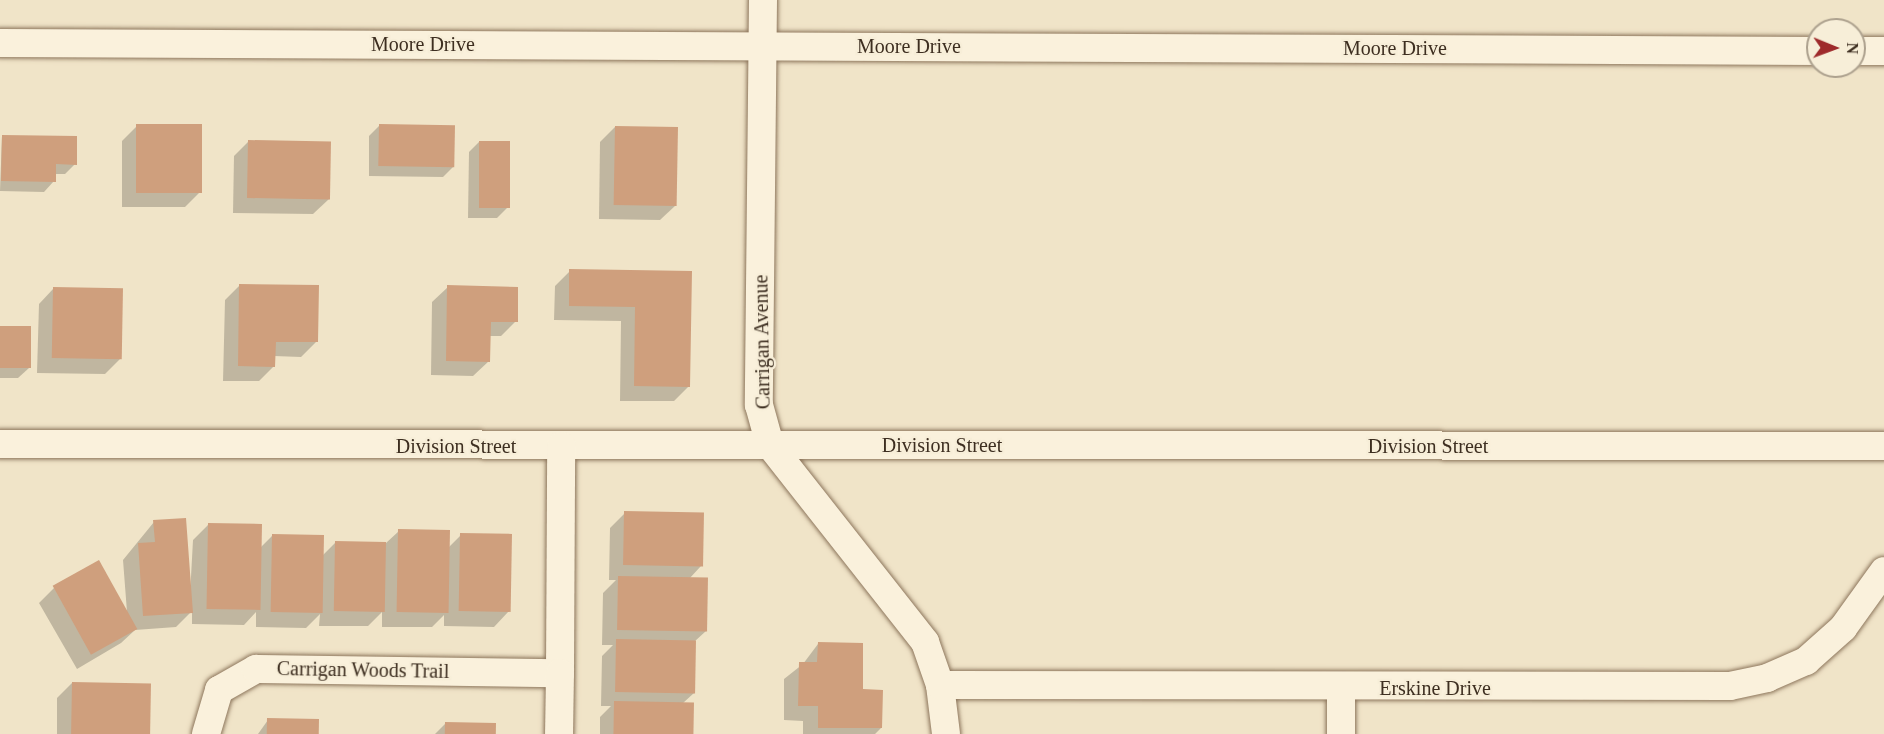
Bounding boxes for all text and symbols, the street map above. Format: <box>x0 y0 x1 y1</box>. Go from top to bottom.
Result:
north arrow <box>1806 18 1866 78</box>
street label: Moore Drive <box>371 32 475 56</box>
street label: Moore Drive <box>857 34 961 58</box>
street label: Moore Drive <box>1343 36 1447 60</box>
text: N <box>1844 42 1861 54</box>
street label: Carrigan Avenue <box>749 274 775 410</box>
street label: Division Street <box>882 433 1002 457</box>
street label: Division Street <box>396 434 516 458</box>
street label: Division Street <box>1368 434 1488 458</box>
street label: Carrigan Woods Trail <box>276 656 450 684</box>
street label: Erskine Drive <box>1379 676 1491 700</box>

